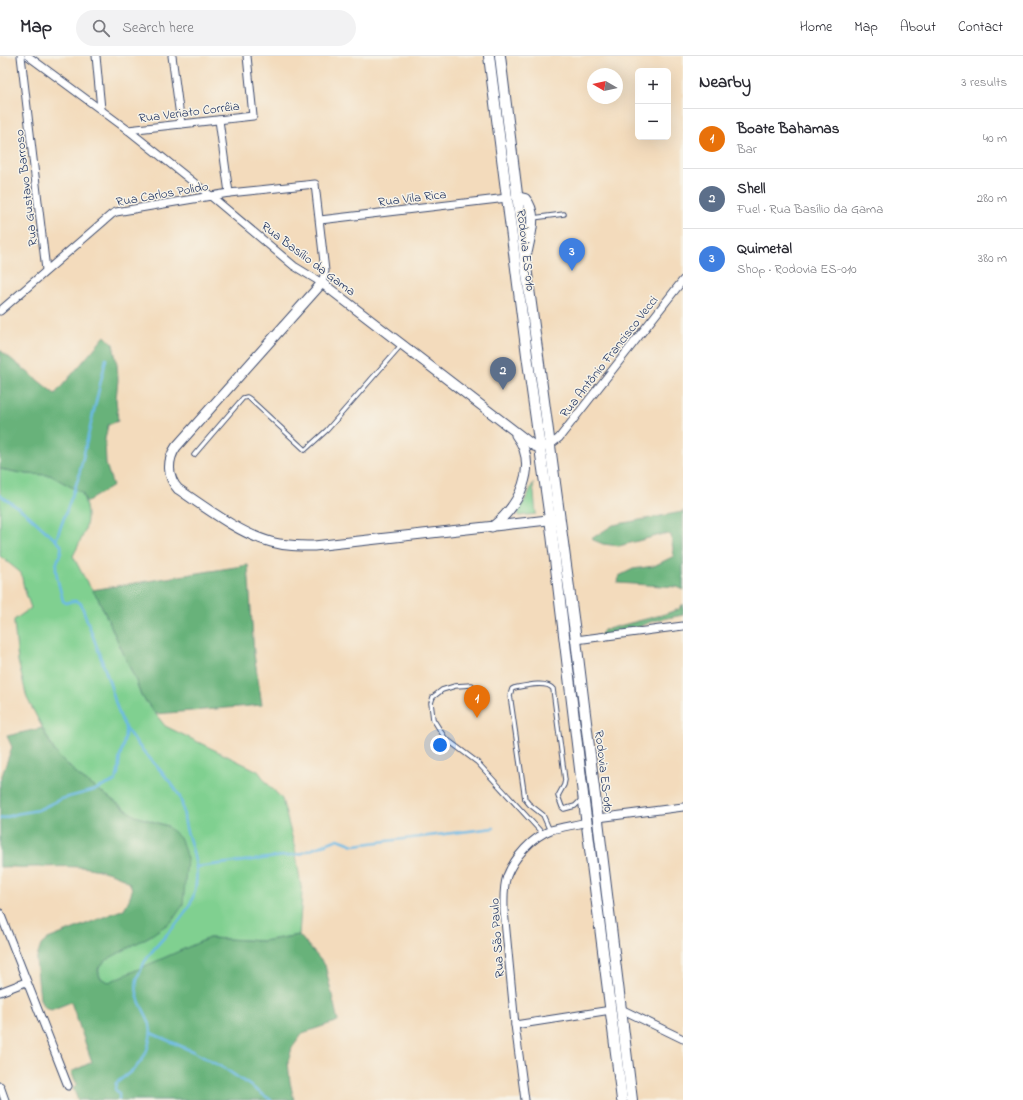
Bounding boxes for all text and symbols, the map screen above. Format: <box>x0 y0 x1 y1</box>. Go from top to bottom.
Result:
search box <box>76 10 356 46</box>
text: Map <box>20 14 52 41</box>
icon: search <box>90 17 112 39</box>
text: Search here <box>122 17 194 39</box>
text: Home <box>800 17 832 38</box>
text: Map <box>854 17 878 38</box>
text: About <box>900 17 936 38</box>
text: Contact <box>958 17 1003 38</box>
north arrow <box>587 68 623 104</box>
map controls <box>635 68 671 140</box>
button: + <box>635 68 671 104</box>
text: Nearby <box>699 70 751 95</box>
text: 3 results <box>961 73 1007 92</box>
street label: Rua Veriato Corrêia <box>138 97 241 128</box>
button: − <box>635 104 671 140</box>
text: Boate Bahamas <box>737 118 839 140</box>
street label: Rua Gustavo Barroso <box>10 128 43 247</box>
text: 1 <box>710 129 714 148</box>
text: 40 m <box>983 129 1007 148</box>
text: Bar <box>737 140 757 159</box>
street label: Rua Carlos Polido <box>115 177 210 212</box>
text: Shell <box>737 178 766 200</box>
street label: Rua Vila Rica <box>377 185 447 212</box>
text: 2 <box>709 189 715 208</box>
text: 280 m <box>977 189 1007 208</box>
text: Fuel · Rua Basílio da Gama <box>737 200 883 219</box>
street label: Rodovia ES-010 <box>511 208 540 292</box>
street label: Rua Basílio da Gama <box>257 217 359 301</box>
pin: 3 <box>559 238 585 271</box>
text: Quimetal <box>737 238 792 260</box>
text: 3 <box>709 249 715 268</box>
text: 380 m <box>978 249 1007 268</box>
text: Shop · Rodovia ES-010 <box>737 260 857 279</box>
street label: Rua Antônio Francisco Vecci <box>555 292 663 422</box>
pin: 2 <box>490 357 516 390</box>
pin: 1 <box>464 685 490 718</box>
street label: Rodovia ES-010 <box>589 729 618 813</box>
your location <box>430 735 450 755</box>
street label: Rua São Paulo <box>485 897 510 978</box>

